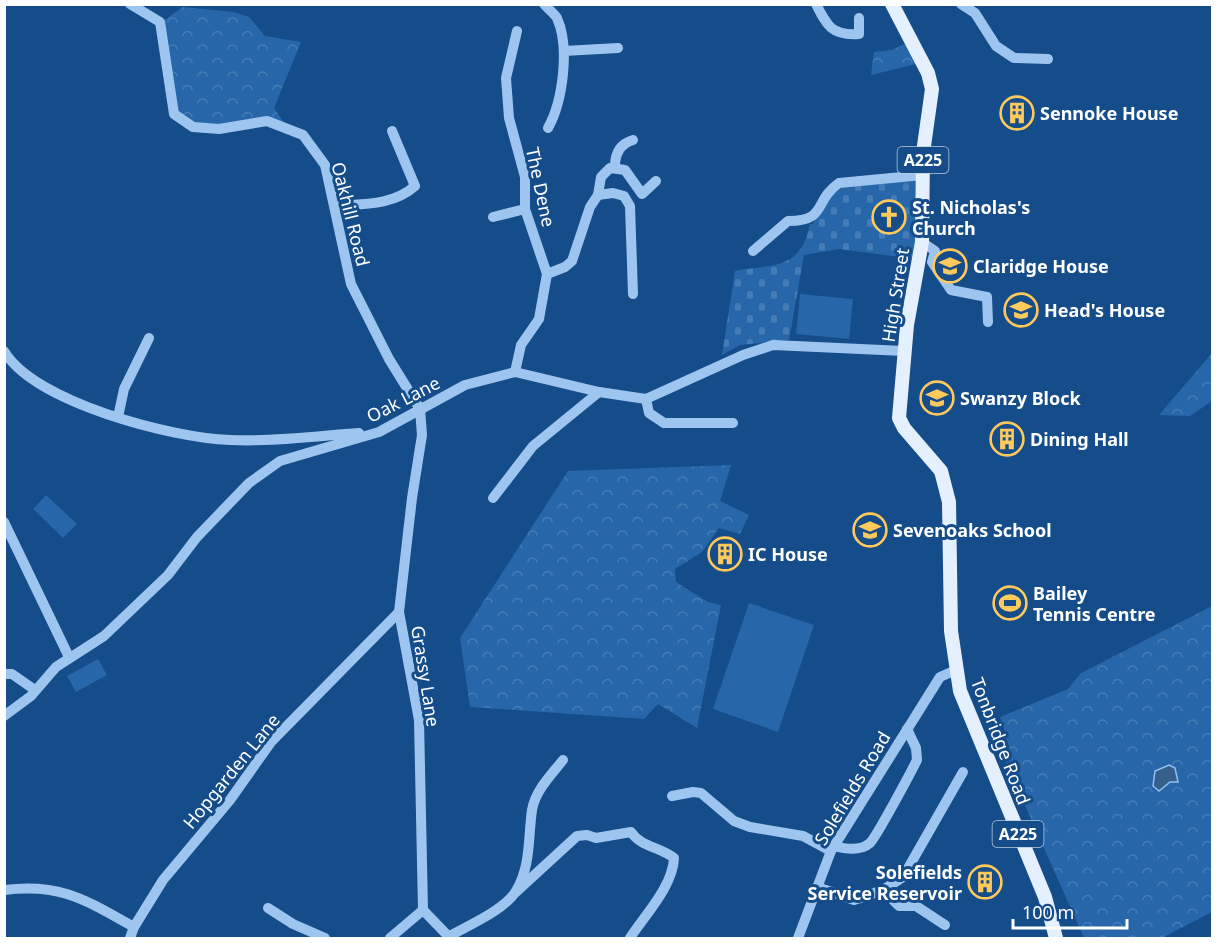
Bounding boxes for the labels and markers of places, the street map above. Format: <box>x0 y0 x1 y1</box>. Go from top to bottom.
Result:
building icon: Sennoke House <box>999 95 1035 131</box>
place label: Sennoke House <box>1040 101 1178 125</box>
place label: St. Nicholas's Church <box>912 195 1030 240</box>
church icon: St. Nicholas's Church <box>871 199 907 235</box>
school or university icon: Claridge House <box>932 248 968 284</box>
place label: Claridge House <box>973 254 1109 278</box>
school or university icon: Head's House <box>1003 292 1039 328</box>
place label: Head's House <box>1044 298 1165 322</box>
school or university icon: Swanzy Block <box>919 380 955 416</box>
place label: Swanzy Block <box>960 386 1082 410</box>
building icon: Dining Hall <box>989 421 1025 457</box>
place label: Dining Hall <box>1030 427 1129 451</box>
school or university icon: Sevenoaks School <box>852 512 888 548</box>
place label: Sevenoaks School <box>893 518 1052 542</box>
building icon: IC House <box>707 536 743 572</box>
place label: IC House <box>748 542 828 566</box>
place label: Bailey Tennis Centre <box>1033 581 1156 626</box>
sports icon: Bailey Tennis Centre <box>992 585 1028 621</box>
place label: Solefields Service Reservoir <box>808 860 962 905</box>
building icon: Solefields Service Reservoir <box>967 864 1003 900</box>

